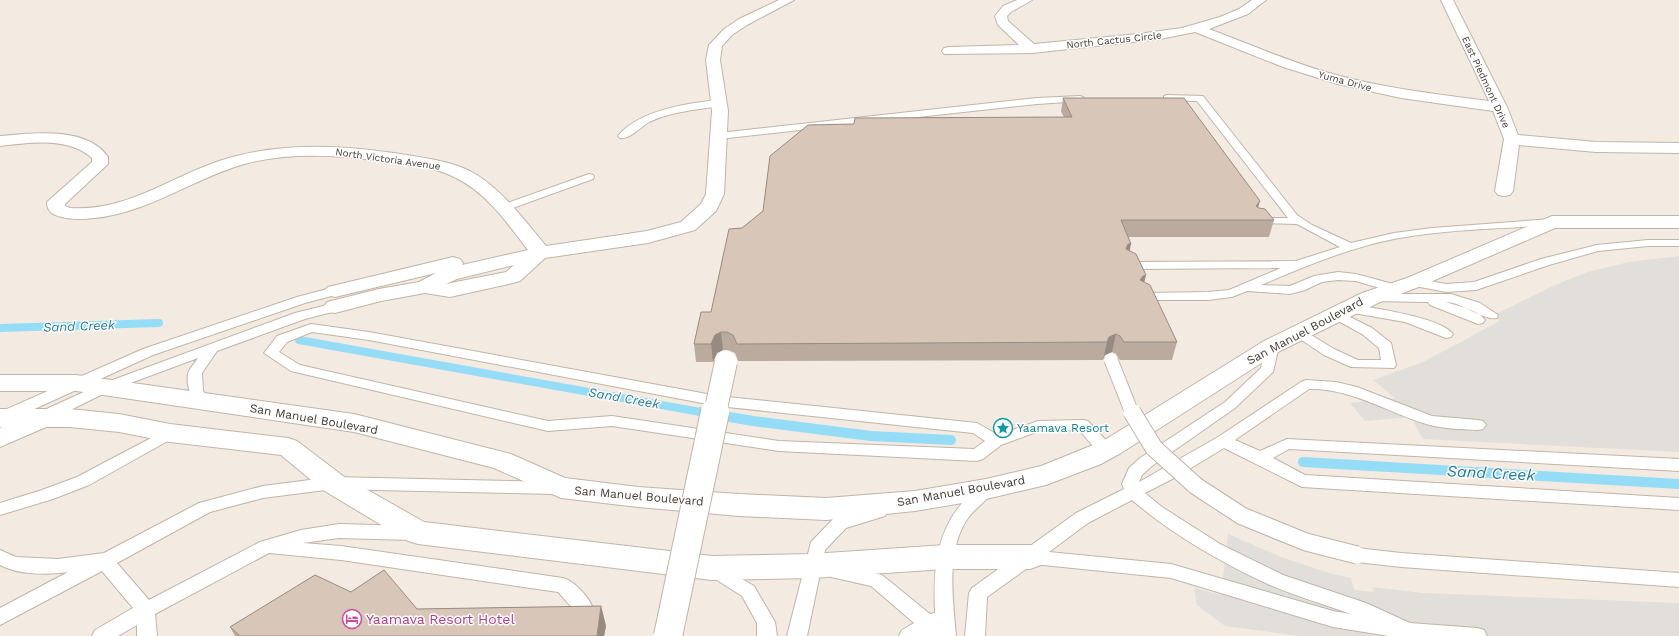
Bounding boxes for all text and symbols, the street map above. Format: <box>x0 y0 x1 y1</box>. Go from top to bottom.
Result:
street label: North Cactus Circle <box>1066 29 1162 50</box>
street label: East Piedmont Drive <box>1460 34 1512 130</box>
street label: Yuma Drive <box>1317 69 1373 93</box>
street label: North Victoria Avenue <box>335 146 441 172</box>
street label: San Manuel Boulevard <box>1244 294 1366 368</box>
water label: Sand Creek <box>43 317 116 335</box>
water label: Sand Creek <box>587 384 662 412</box>
street label: San Manuel Boulevard <box>249 401 379 437</box>
place icon: Yaamava Resort <box>992 417 1014 439</box>
place label: Yaamava Resort <box>1017 421 1109 435</box>
water label: Sand Creek <box>1446 461 1537 485</box>
street label: San Manuel Boulevard <box>896 473 1026 509</box>
street label: San Manuel Boulevard <box>574 483 704 509</box>
hotel icon: Yaamava Resort Hotel <box>341 608 363 630</box>
place label: Yaamava Resort Hotel <box>366 611 515 627</box>

